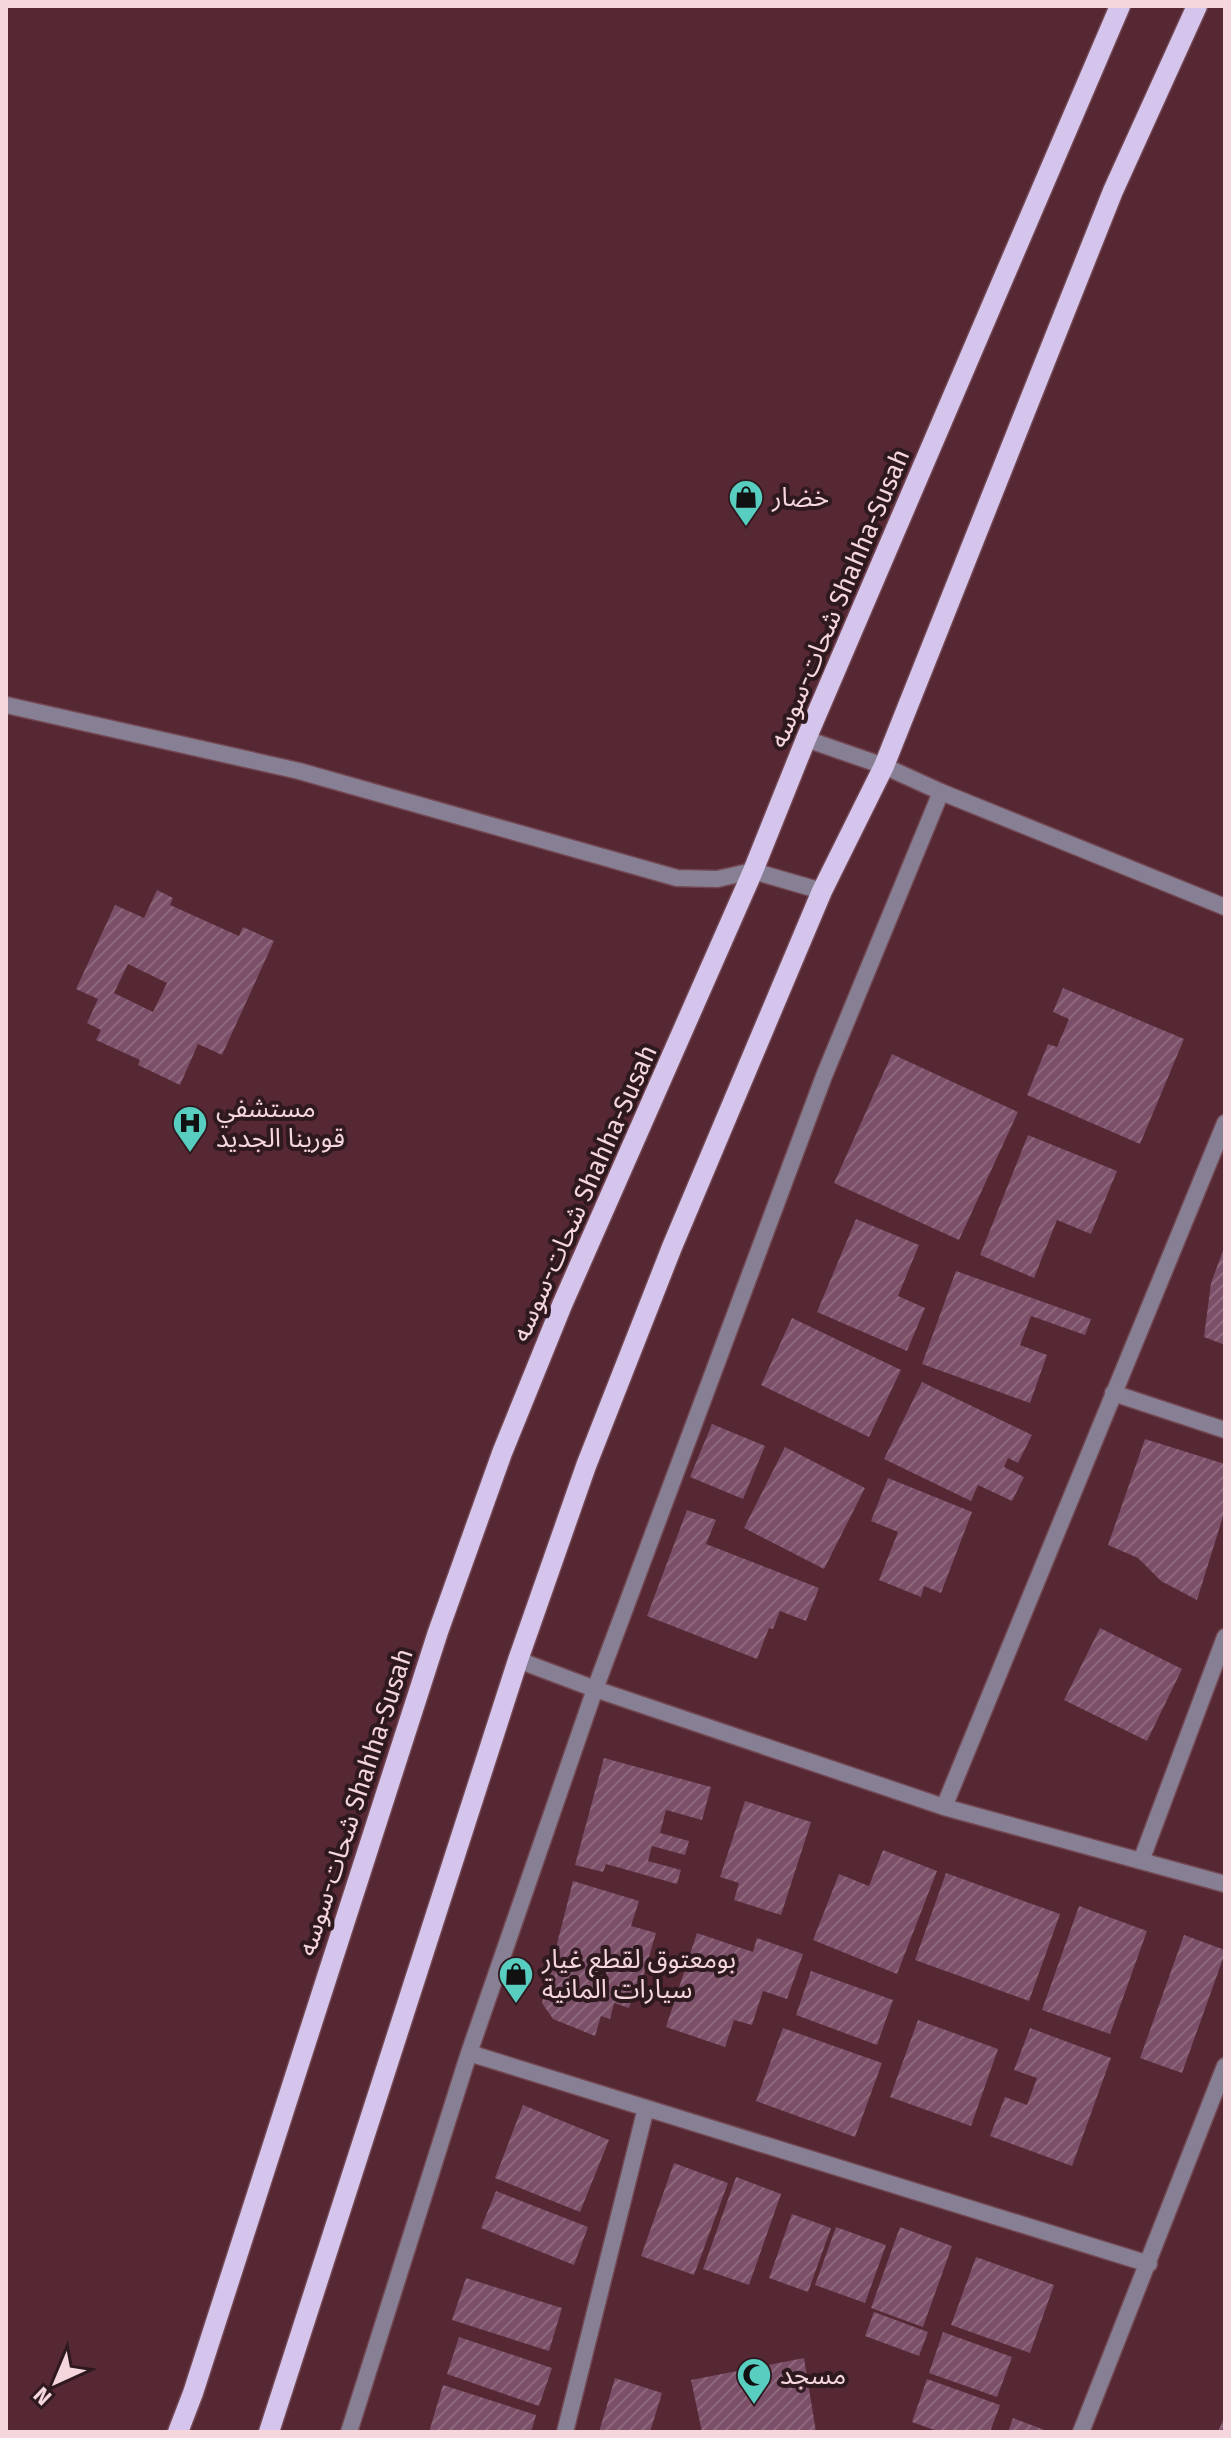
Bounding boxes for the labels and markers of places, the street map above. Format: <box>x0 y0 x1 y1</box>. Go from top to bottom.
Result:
shop icon: خضار <box>727 478 765 528</box>
place label: خضار <box>771 482 829 513</box>
place label: مستشفي قورينا الجديد <box>216 1093 345 1154</box>
hospital icon: مستشفي قورينا الجديد <box>171 1104 209 1154</box>
place label: بومعتوق لقطع غيار سيارات المانية <box>541 1944 736 2005</box>
shop icon: بومعتوق لقطع غيار سيارات المانية <box>497 1955 535 2005</box>
mosque icon: مسجد <box>735 2356 773 2406</box>
place label: مسجد <box>780 2360 846 2391</box>

